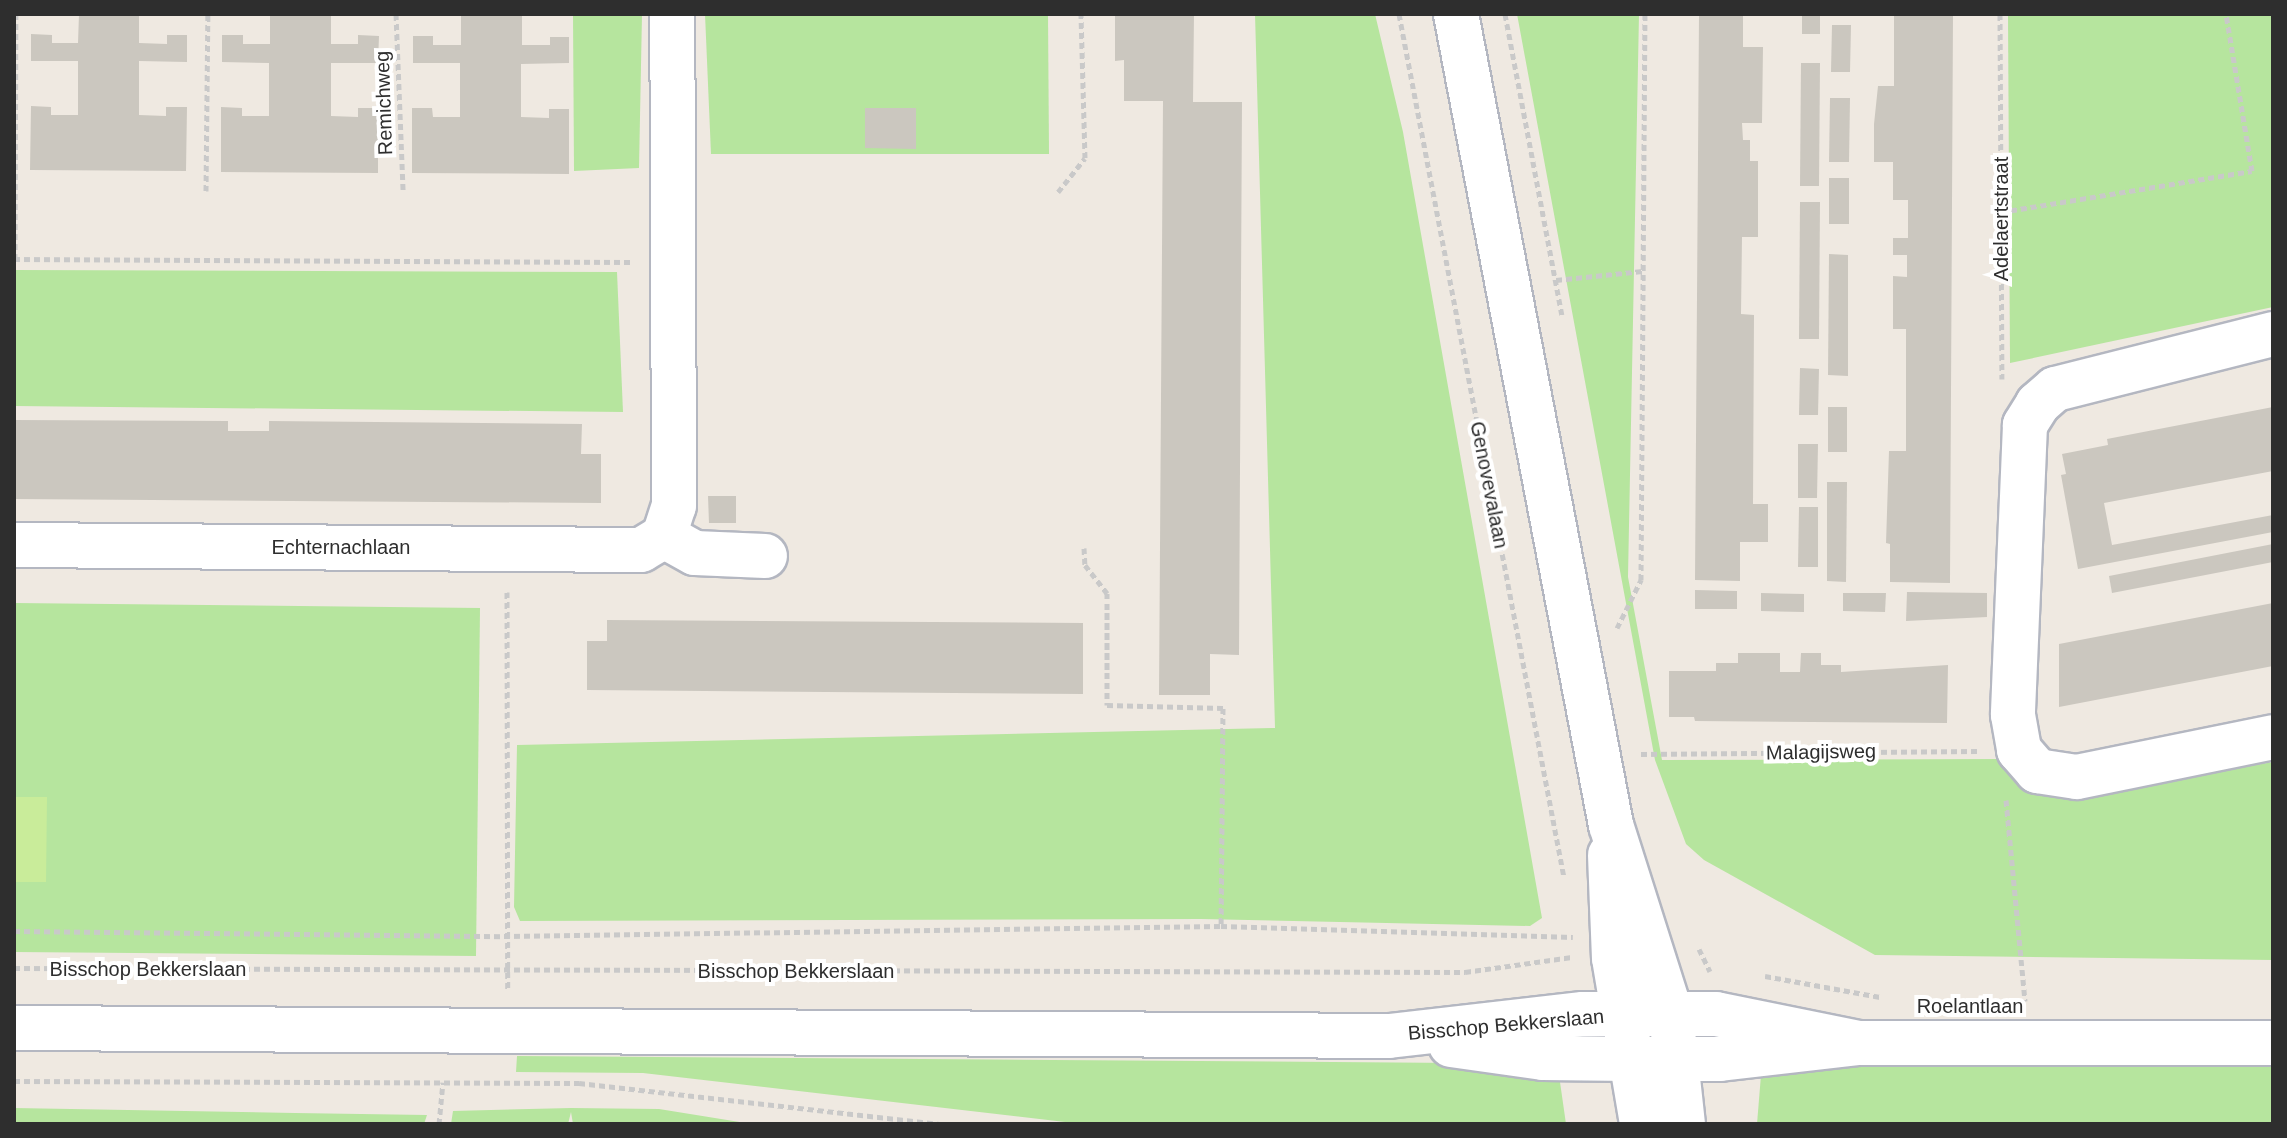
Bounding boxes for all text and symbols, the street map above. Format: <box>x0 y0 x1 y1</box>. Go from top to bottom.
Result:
street label: Remichweg <box>370 50 398 156</box>
street label: Adelaertstraat <box>1989 157 2013 281</box>
street label: Genovevalaan <box>1465 419 1513 551</box>
street label: Echternachlaan <box>272 535 410 559</box>
street label: Malagijsweg <box>1766 739 1876 765</box>
street label: Bisschop Bekkerslaan <box>50 957 246 981</box>
street label: Bisschop Bekkerslaan <box>698 959 894 983</box>
street label: Roelantlaan <box>1917 994 2023 1018</box>
street label: Bisschop Bekkerslaan <box>1407 1004 1605 1046</box>

